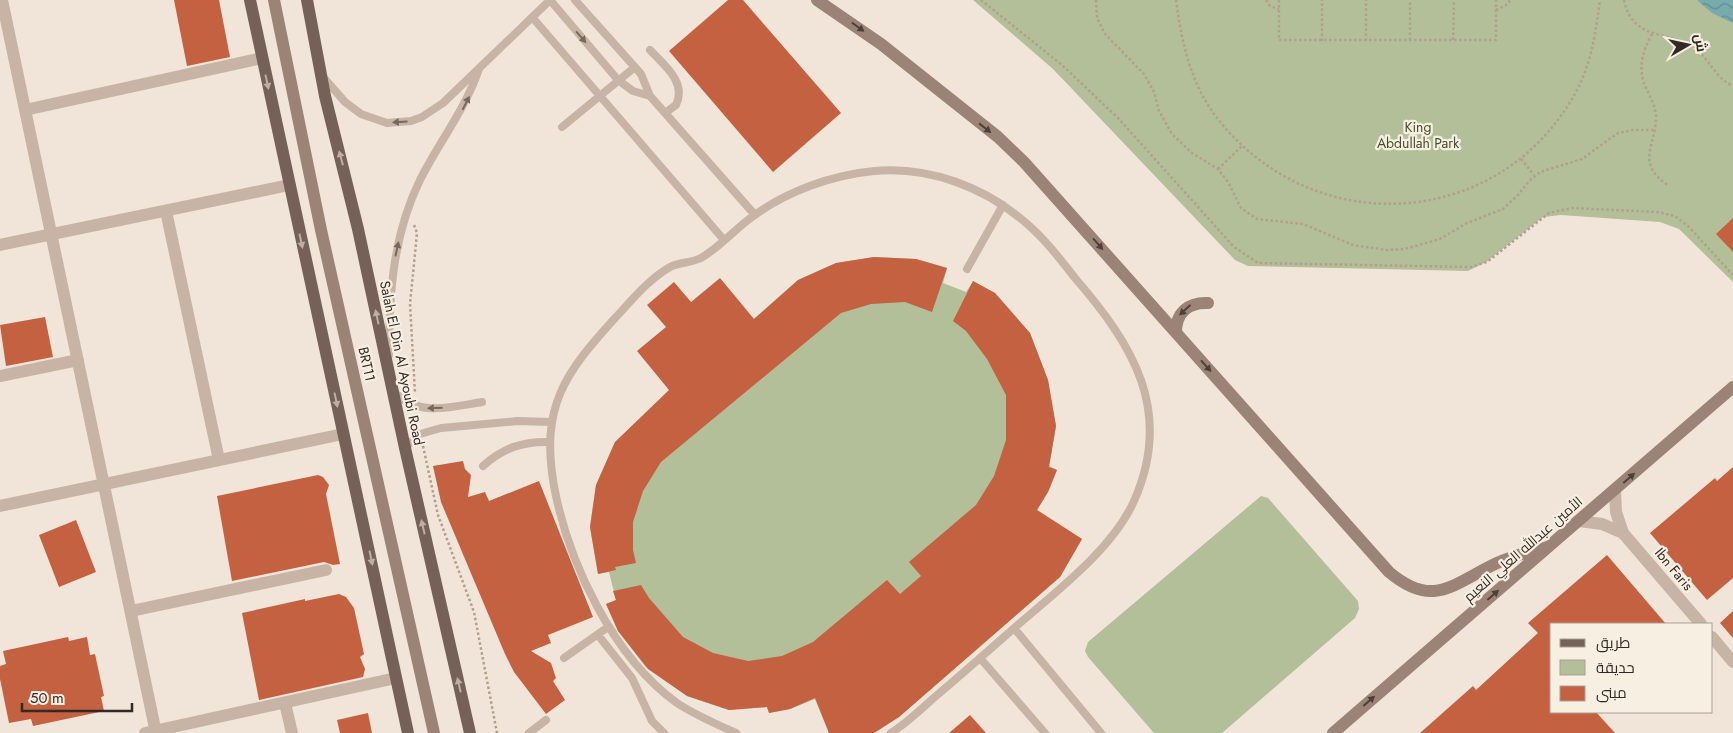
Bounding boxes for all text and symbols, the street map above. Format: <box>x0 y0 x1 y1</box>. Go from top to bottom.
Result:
north arrow <box>1663 20 1713 70</box>
one-way arrow <box>851 22 864 32</box>
one-way arrow <box>576 31 587 44</box>
text: ش <box>1690 33 1712 53</box>
one-way arrow <box>263 74 271 89</box>
one-way arrow <box>462 96 470 110</box>
park label: King Abdullah Park <box>1377 117 1460 153</box>
one-way arrow <box>391 118 407 126</box>
one-way arrow <box>978 122 991 133</box>
one-way arrow <box>337 151 345 166</box>
one-way arrow <box>297 233 305 248</box>
one-way arrow <box>1092 238 1104 250</box>
one-way arrow <box>393 240 401 256</box>
street label: Salah El Din Al Ayoubi Road <box>375 279 429 447</box>
one-way arrow <box>1179 305 1191 316</box>
one-way arrow <box>373 309 381 325</box>
street label: BRT11 <box>353 345 381 383</box>
one-way arrow <box>1200 359 1211 372</box>
one-way arrow <box>332 392 340 407</box>
one-way arrow <box>427 405 443 413</box>
one-way arrow <box>1622 472 1635 483</box>
street label: الأمين عبدالله العلي النعيم <box>1459 492 1588 608</box>
one-way arrow <box>419 520 427 535</box>
street label: Ibn Faris <box>1650 543 1698 595</box>
one-way arrow <box>367 551 375 567</box>
one-way arrow <box>1486 590 1499 601</box>
legend <box>1550 623 1713 713</box>
text: طريق <box>1596 632 1630 654</box>
text: حديقة <box>1596 657 1635 679</box>
one-way arrow <box>455 678 463 693</box>
scale bar <box>22 680 132 712</box>
text: مبنى <box>1596 682 1627 704</box>
text: 50 m <box>30 687 64 709</box>
one-way arrow <box>1363 696 1376 707</box>

